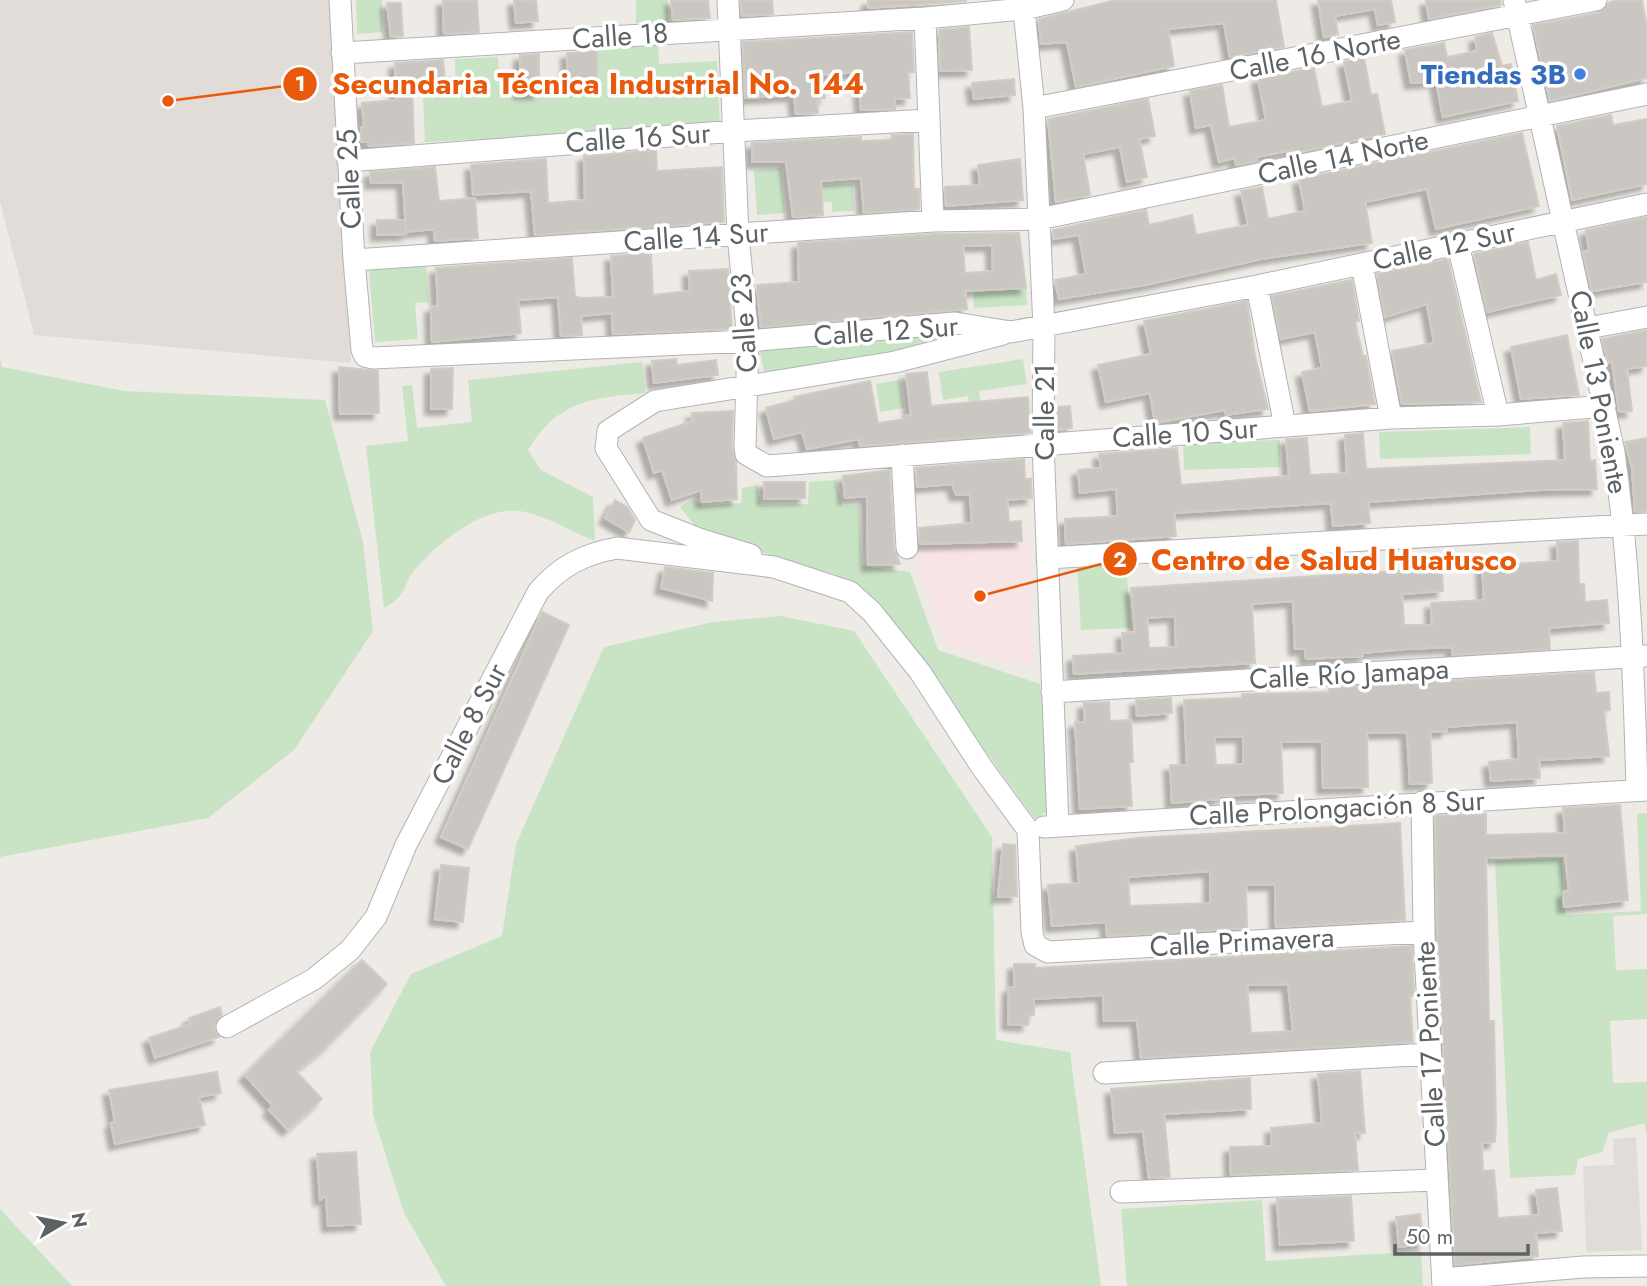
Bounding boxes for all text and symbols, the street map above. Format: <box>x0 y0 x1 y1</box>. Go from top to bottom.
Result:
street label: Calle 18 <box>571 12 669 60</box>
street label: Calle 16 Norte <box>1226 18 1404 92</box>
place label: Tiendas 3B <box>1421 54 1566 95</box>
callout: Secundaria Técnica Industrial No. 144 <box>283 58 878 109</box>
text: Secundaria Técnica Industrial No. 144 <box>332 62 864 105</box>
marker: Tiendas 3B <box>1572 66 1588 82</box>
text: 1 <box>295 69 305 99</box>
street label: Calle 16 Sur <box>564 112 712 164</box>
street label: Calle 14 Norte <box>1254 119 1432 195</box>
street label: Calle 25 <box>326 128 372 230</box>
street label: Calle 14 Sur <box>622 211 770 263</box>
street label: Calle 12 Sur <box>1369 211 1520 281</box>
street label: Calle 23 <box>720 272 768 374</box>
street label: Calle 13 Poniente <box>1559 287 1639 497</box>
street label: Calle 12 Sur <box>812 305 960 357</box>
street label: Calle 21 <box>1024 364 1065 460</box>
street label: Calle 10 Sur <box>1111 407 1260 459</box>
callout: Centro de Salud Huatusco <box>1102 534 1531 585</box>
text: Centro de Salud Huatusco <box>1151 538 1517 581</box>
text: 2 <box>1113 545 1127 575</box>
street label: Calle Río Jamapa <box>1248 648 1450 700</box>
street label: Calle 8 Sur <box>421 656 517 792</box>
street label: Calle Prolongación 8 Sur <box>1188 780 1486 836</box>
street label: Calle Primavera <box>1149 917 1335 967</box>
street label: Calle 17 Poniente <box>1404 940 1456 1148</box>
north arrow <box>28 1188 98 1258</box>
text: N <box>65 1210 94 1230</box>
scale bar <box>1395 1212 1528 1256</box>
text: 50 m <box>1406 1222 1453 1252</box>

